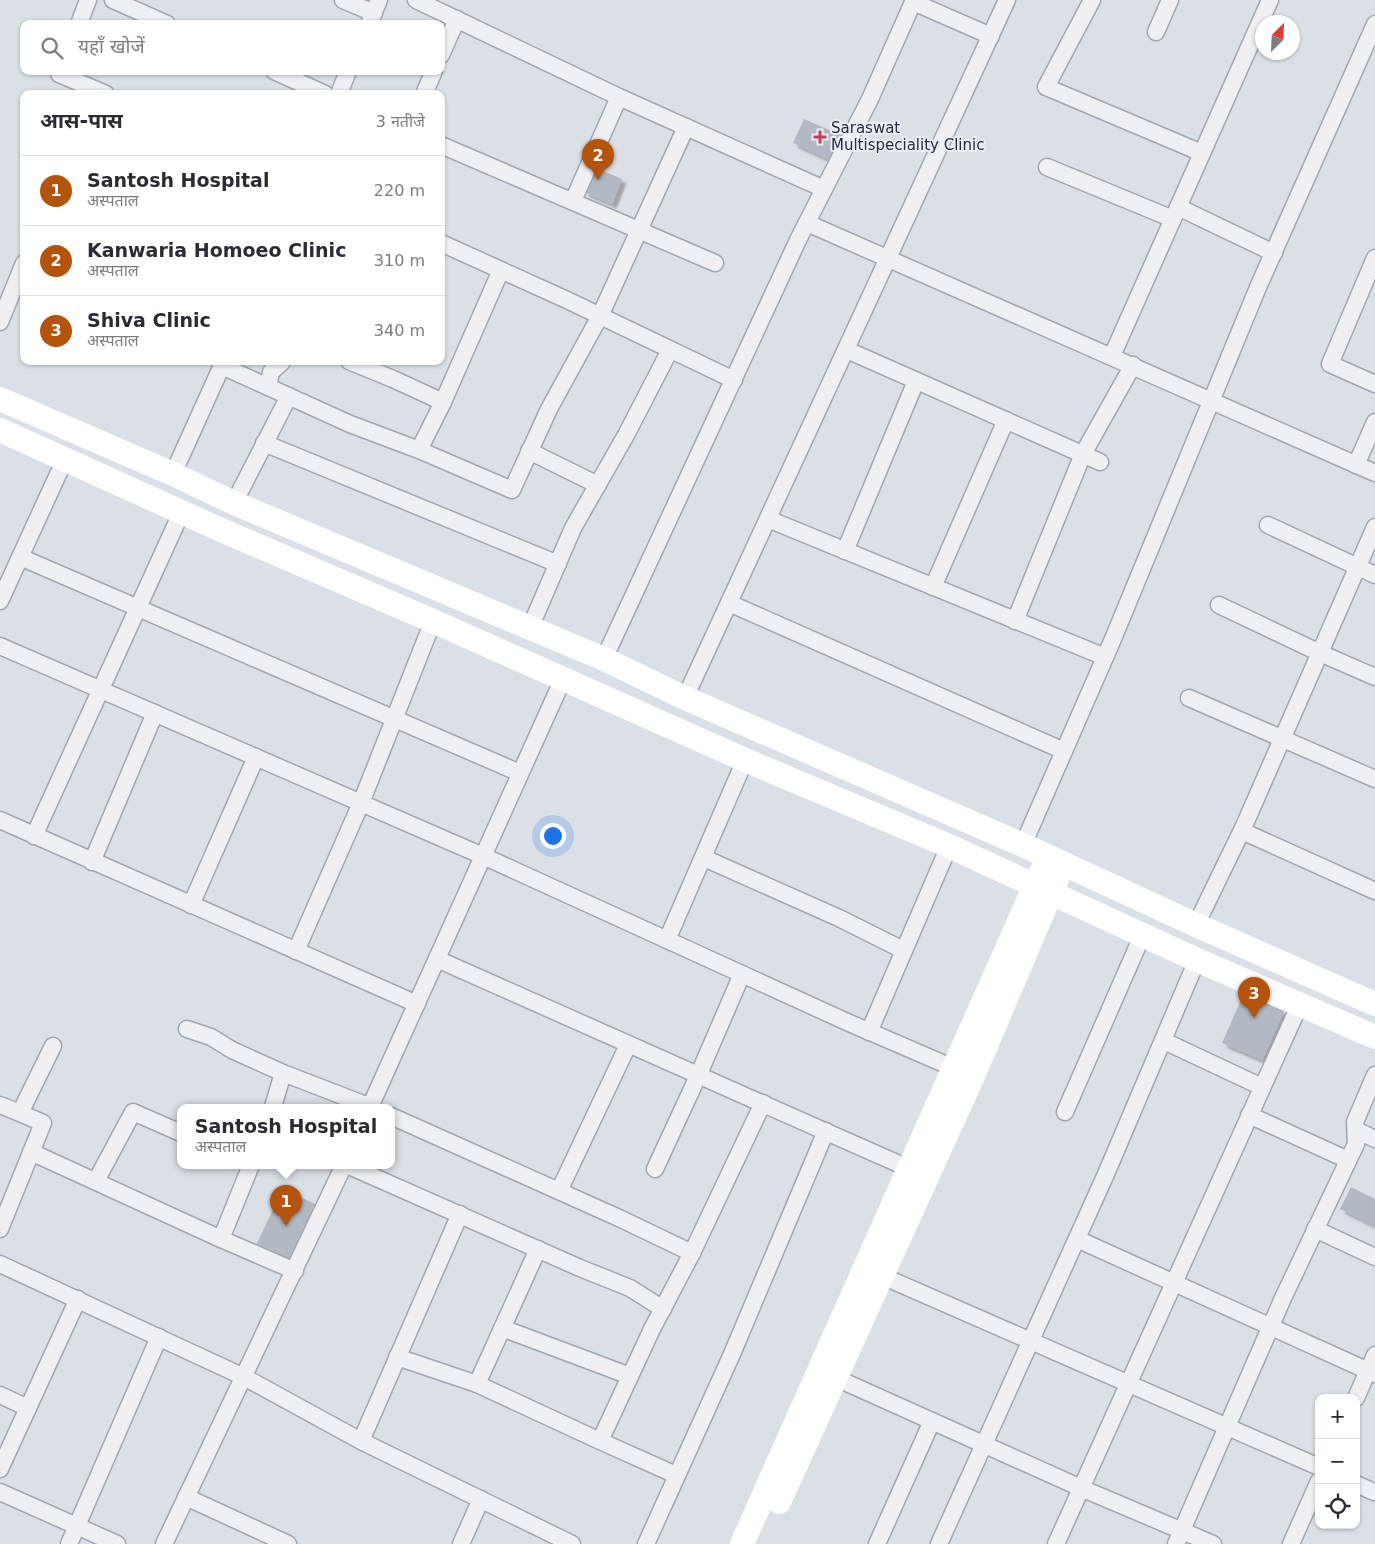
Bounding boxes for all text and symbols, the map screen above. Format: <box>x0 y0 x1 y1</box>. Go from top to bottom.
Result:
north arrow <box>1255 15 1300 60</box>
search box <box>20 20 445 75</box>
icon: search <box>38 34 66 62</box>
text: यहाँ खोजें <box>78 35 145 57</box>
text: आस-पास <box>40 109 123 133</box>
text: 3 नतीजे <box>376 112 425 131</box>
place label: Saraswat Multispeciality Clinic <box>831 119 984 154</box>
marker: Saraswat Multispeciality Clinic <box>813 130 827 144</box>
pin: 2 <box>582 139 614 180</box>
text: Santosh Hospital <box>87 169 269 191</box>
text: 1 <box>50 181 62 200</box>
text: 220 m <box>374 181 425 200</box>
text: अस्पताल <box>87 191 139 210</box>
text: Kanwaria Homoeo Clinic <box>87 239 346 261</box>
text: 2 <box>50 251 62 270</box>
text: 310 m <box>374 251 425 270</box>
text: अस्पताल <box>87 261 139 280</box>
text: Shiva Clinic <box>87 309 211 331</box>
text: 3 <box>50 321 62 340</box>
text: 340 m <box>374 321 425 340</box>
text: अस्पताल <box>87 331 139 350</box>
your location <box>540 823 566 849</box>
pin: 3 <box>1238 977 1270 1018</box>
popup <box>177 1104 395 1169</box>
text: Santosh Hospital <box>195 1115 377 1137</box>
text: अस्पताल <box>195 1137 246 1156</box>
pin: 1 <box>270 1185 302 1226</box>
map controls <box>1315 1394 1360 1529</box>
button: + <box>1315 1394 1360 1439</box>
button: − <box>1315 1439 1360 1484</box>
button: locate <box>1315 1484 1360 1529</box>

